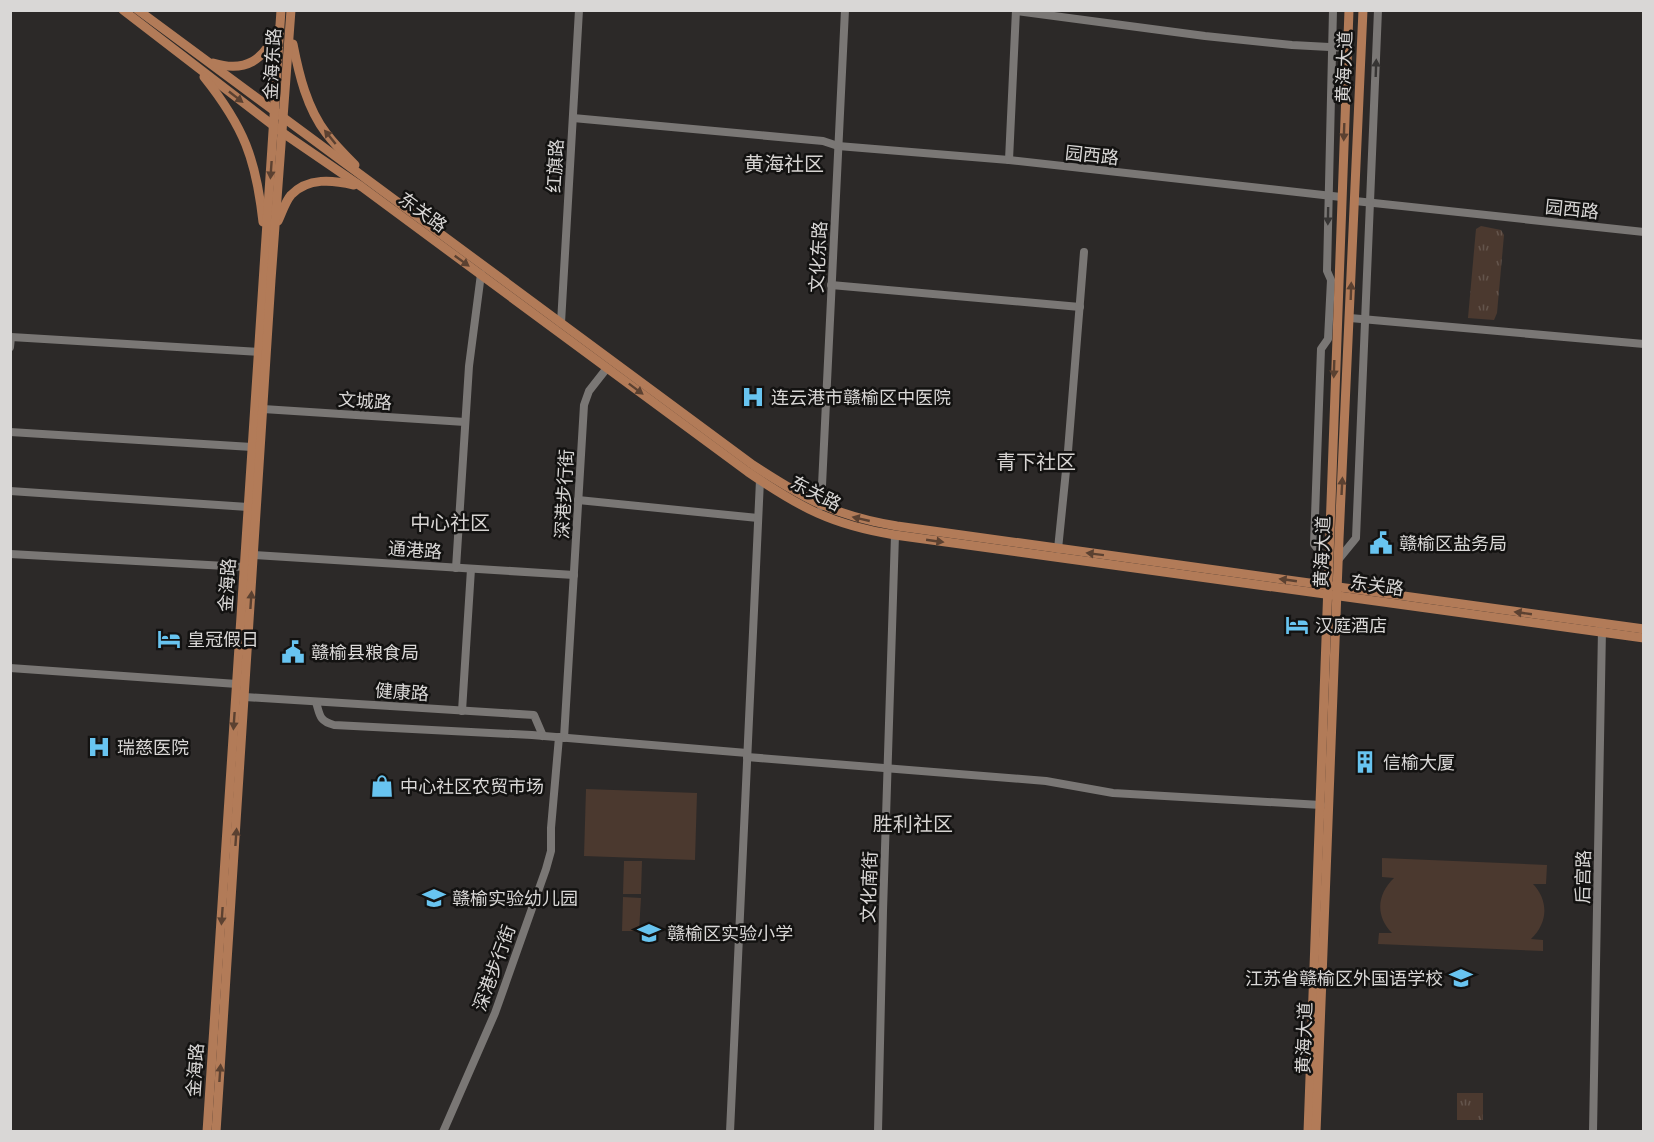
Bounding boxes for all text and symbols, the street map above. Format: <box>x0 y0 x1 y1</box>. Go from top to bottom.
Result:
street label: 金海东路 <box>259 27 285 101</box>
street label: 黄海大道 <box>1331 31 1357 103</box>
one-way arrow <box>1371 58 1380 77</box>
one-way arrow <box>229 91 244 103</box>
one-way arrow <box>1340 122 1349 141</box>
one-way arrow <box>323 129 336 145</box>
street label: 红旗路 <box>542 138 568 194</box>
street label: 园西路 <box>1064 141 1120 169</box>
district label: 黄海社区 <box>744 151 824 176</box>
one-way arrow <box>266 161 275 180</box>
street label: 东关路 <box>394 187 452 237</box>
street label: 园西路 <box>1544 195 1600 223</box>
one-way arrow <box>1323 206 1333 225</box>
street label: 文化东路 <box>805 220 831 294</box>
one-way arrow <box>455 254 470 266</box>
one-way arrow <box>1346 281 1355 300</box>
one-way arrow <box>1330 359 1339 378</box>
one-way arrow <box>628 383 643 395</box>
hospital icon: 连云港市赣榆区中医院 <box>740 384 766 410</box>
place label: 连云港市赣榆区中医院 <box>771 386 951 409</box>
street label: 文城路 <box>337 388 393 414</box>
street label: 深港步行街 <box>550 448 578 540</box>
district label: 青下社区 <box>996 449 1076 474</box>
street label: 东关路 <box>787 470 845 516</box>
one-way arrow <box>1337 476 1346 495</box>
district label: 中心社区 <box>410 510 490 535</box>
one-way arrow <box>851 514 870 524</box>
street label: 黄海大道 <box>1309 516 1335 588</box>
public building icon: 赣榆区盐务局 <box>1368 530 1394 556</box>
place label: 赣榆区盐务局 <box>1399 532 1507 555</box>
one-way arrow <box>926 536 945 545</box>
street label: 通港路 <box>387 537 443 563</box>
one-way arrow <box>1086 549 1105 558</box>
street label: 金海路 <box>214 557 240 613</box>
street label: 东关路 <box>1349 570 1405 600</box>
one-way arrow <box>1279 575 1298 584</box>
one-way arrow <box>247 591 256 610</box>
one-way arrow <box>1514 608 1533 617</box>
hotel icon: 汉庭酒店 <box>1284 612 1310 638</box>
place label: 汉庭酒店 <box>1315 614 1387 637</box>
hotel icon: 皇冠假日 <box>156 626 182 652</box>
place label: 皇冠假日 <box>187 628 259 651</box>
public building icon: 赣榆县粮食局 <box>280 639 306 665</box>
place label: 赣榆县粮食局 <box>311 641 419 664</box>
street label: 健康路 <box>374 679 430 705</box>
one-way arrow <box>230 712 239 731</box>
hospital icon: 瑞慈医院 <box>86 734 112 760</box>
place label: 瑞慈医院 <box>117 736 189 759</box>
building icon: 信榆大厦 <box>1352 749 1378 775</box>
place label: 信榆大厦 <box>1383 751 1455 774</box>
shop icon: 中心社区农贸市场 <box>369 773 395 799</box>
place label: 中心社区农贸市场 <box>400 775 544 798</box>
district label: 胜利社区 <box>873 811 953 836</box>
one-way arrow <box>231 827 241 846</box>
street label: 后宫路 <box>1571 850 1595 904</box>
street label: 文化南街 <box>856 851 882 923</box>
school or university icon: 赣榆实验幼儿园 <box>421 885 447 911</box>
place label: 赣榆实验幼儿园 <box>452 887 578 910</box>
one-way arrow <box>217 906 226 925</box>
school or university icon: 赣榆区实验小学 <box>636 920 662 946</box>
street label: 深港步行街 <box>468 922 520 1014</box>
place label: 赣榆区实验小学 <box>667 922 793 945</box>
school or university icon: 江苏省赣榆区外国语学校 <box>1448 965 1474 991</box>
place label: 江苏省赣榆区外国语学校 <box>1245 967 1443 990</box>
street label: 黄海大道 <box>1291 1002 1317 1074</box>
street label: 金海路 <box>182 1042 208 1098</box>
one-way arrow <box>216 1064 225 1083</box>

